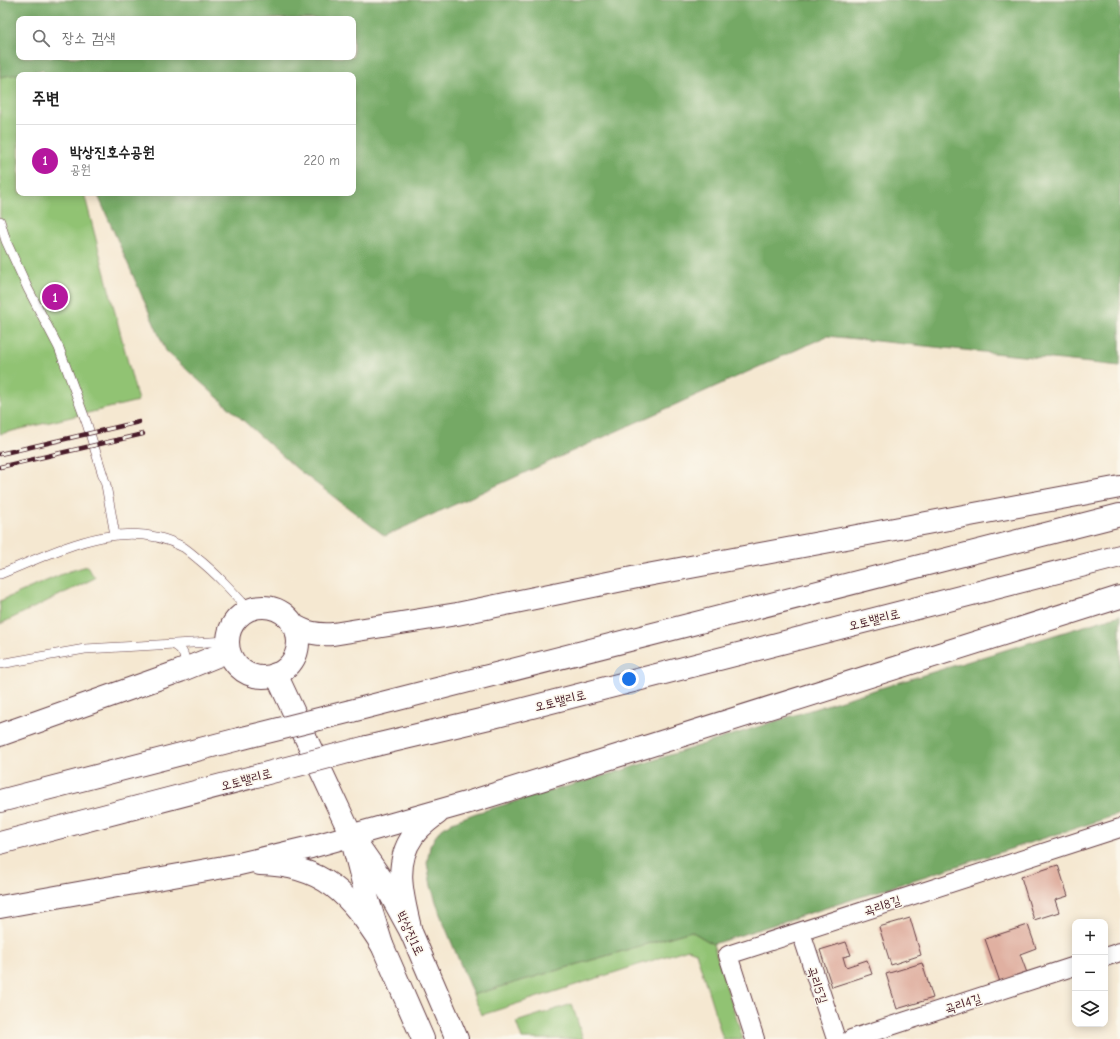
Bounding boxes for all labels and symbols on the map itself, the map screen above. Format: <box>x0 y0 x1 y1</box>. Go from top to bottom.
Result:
pin: 1 <box>42 282 68 312</box>
street label: 오토밸리로 <box>847 606 901 633</box>
your location <box>619 669 639 689</box>
street label: 오토밸리로 <box>533 687 587 714</box>
street label: 오토밸리로 <box>219 765 273 793</box>
street label: 곡리8길 <box>862 892 903 918</box>
street label: 박상진1로 <box>394 909 427 958</box>
street label: 곡리5길 <box>804 965 831 1006</box>
street label: 곡리4길 <box>943 991 983 1016</box>

